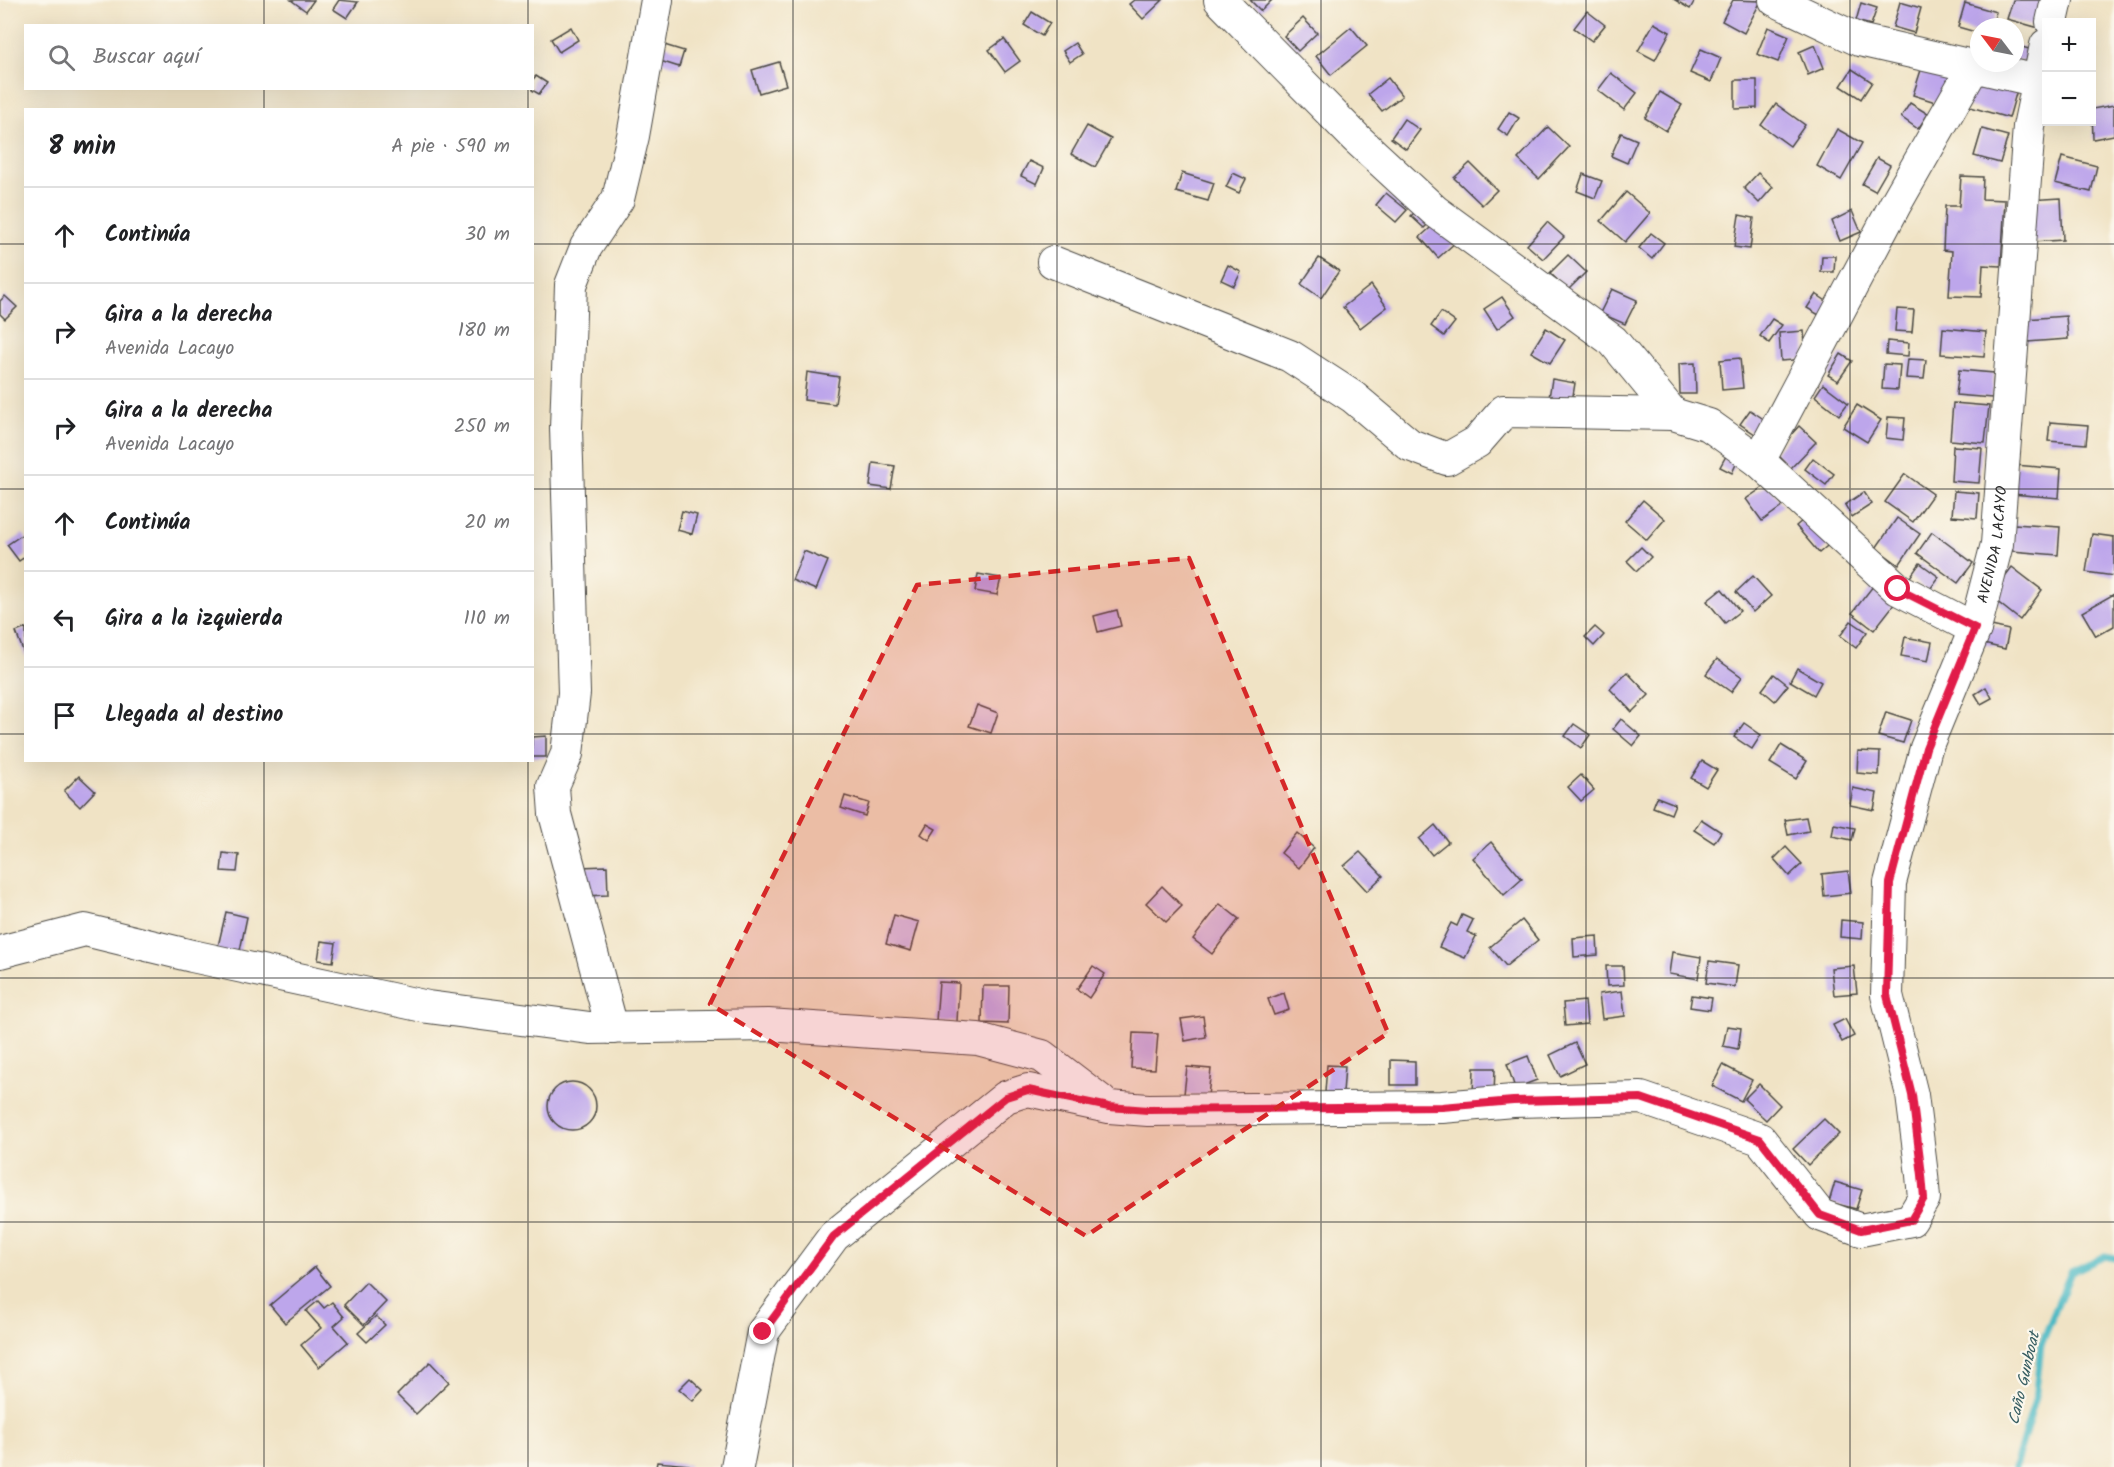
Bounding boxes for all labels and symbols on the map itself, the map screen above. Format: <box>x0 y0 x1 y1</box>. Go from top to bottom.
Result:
north arrow <box>1970 18 2024 72</box>
street label: AVENIDA LACAYO <box>1971 485 2014 606</box>
route start <box>1884 575 1910 601</box>
route end <box>749 1318 775 1344</box>
water label: Caño Gunboat <box>2002 1327 2048 1427</box>

